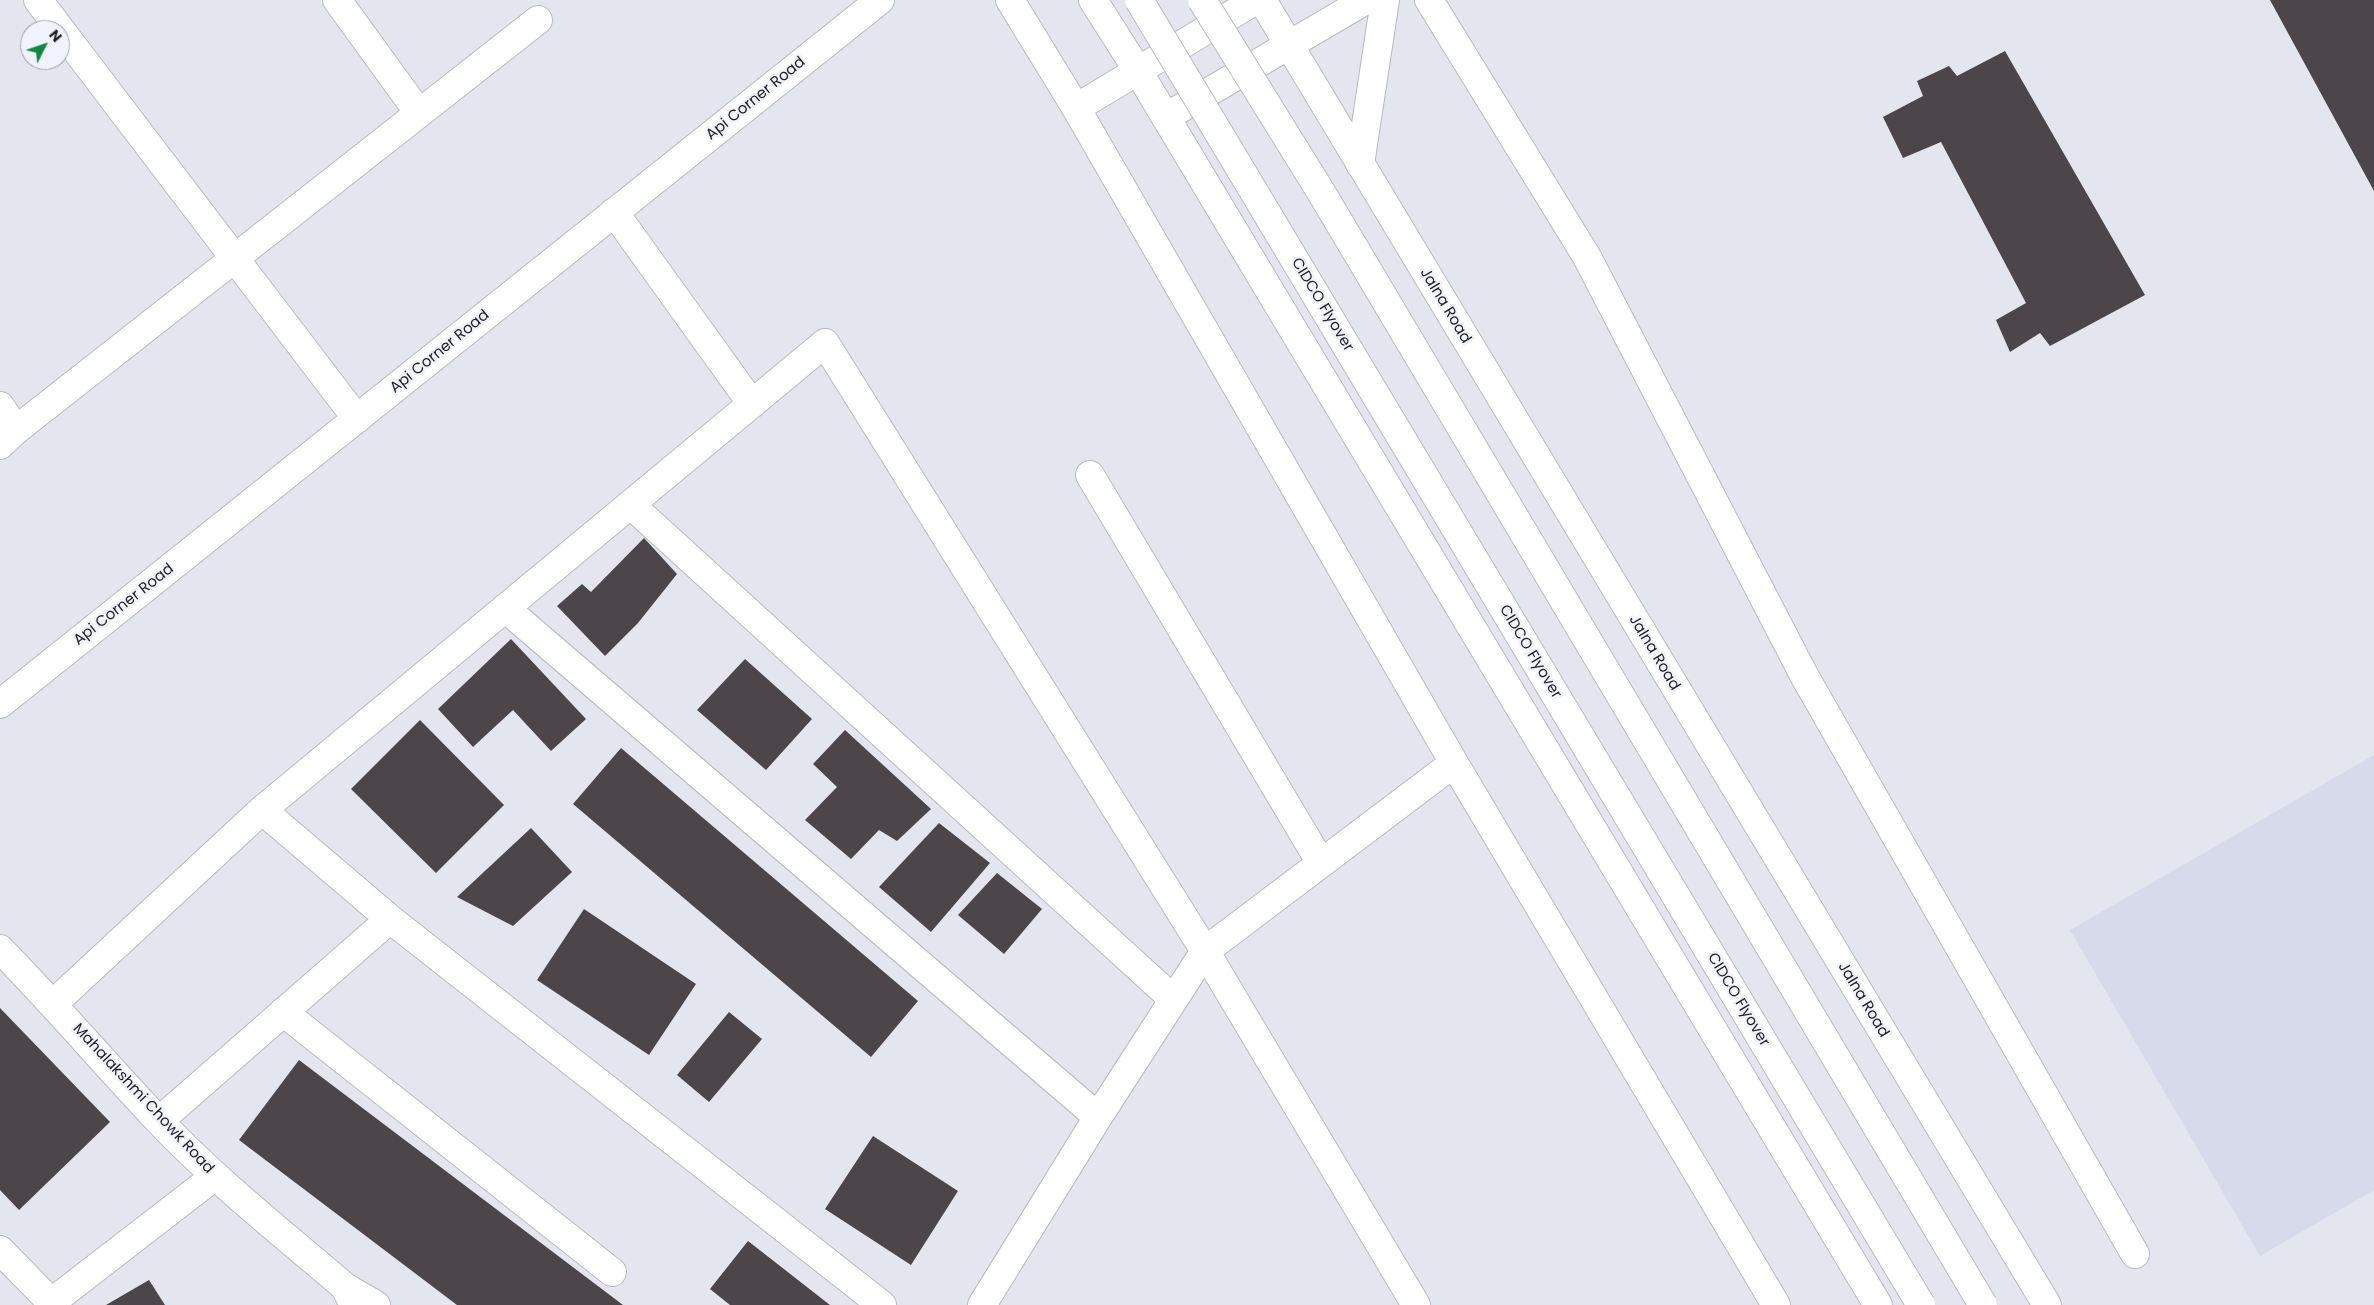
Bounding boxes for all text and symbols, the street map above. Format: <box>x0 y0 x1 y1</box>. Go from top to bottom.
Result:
north arrow <box>20 20 70 70</box>
text: N <box>45 25 67 46</box>
street label: Api Corner Road <box>703 54 809 144</box>
street label: CIDCO Flyover <box>1287 255 1357 355</box>
street label: Jalna Road <box>1416 265 1474 347</box>
street label: Api Corner Road <box>387 307 493 397</box>
street label: Api Corner Road <box>70 560 178 650</box>
street label: CIDCO Flyover <box>1495 602 1565 702</box>
street label: Jalna Road <box>1625 612 1683 694</box>
street label: CIDCO Flyover <box>1703 950 1773 1050</box>
street label: Jalna Road <box>1834 959 1892 1041</box>
street label: Mahalakshmi Chowk Road <box>69 1020 217 1178</box>

